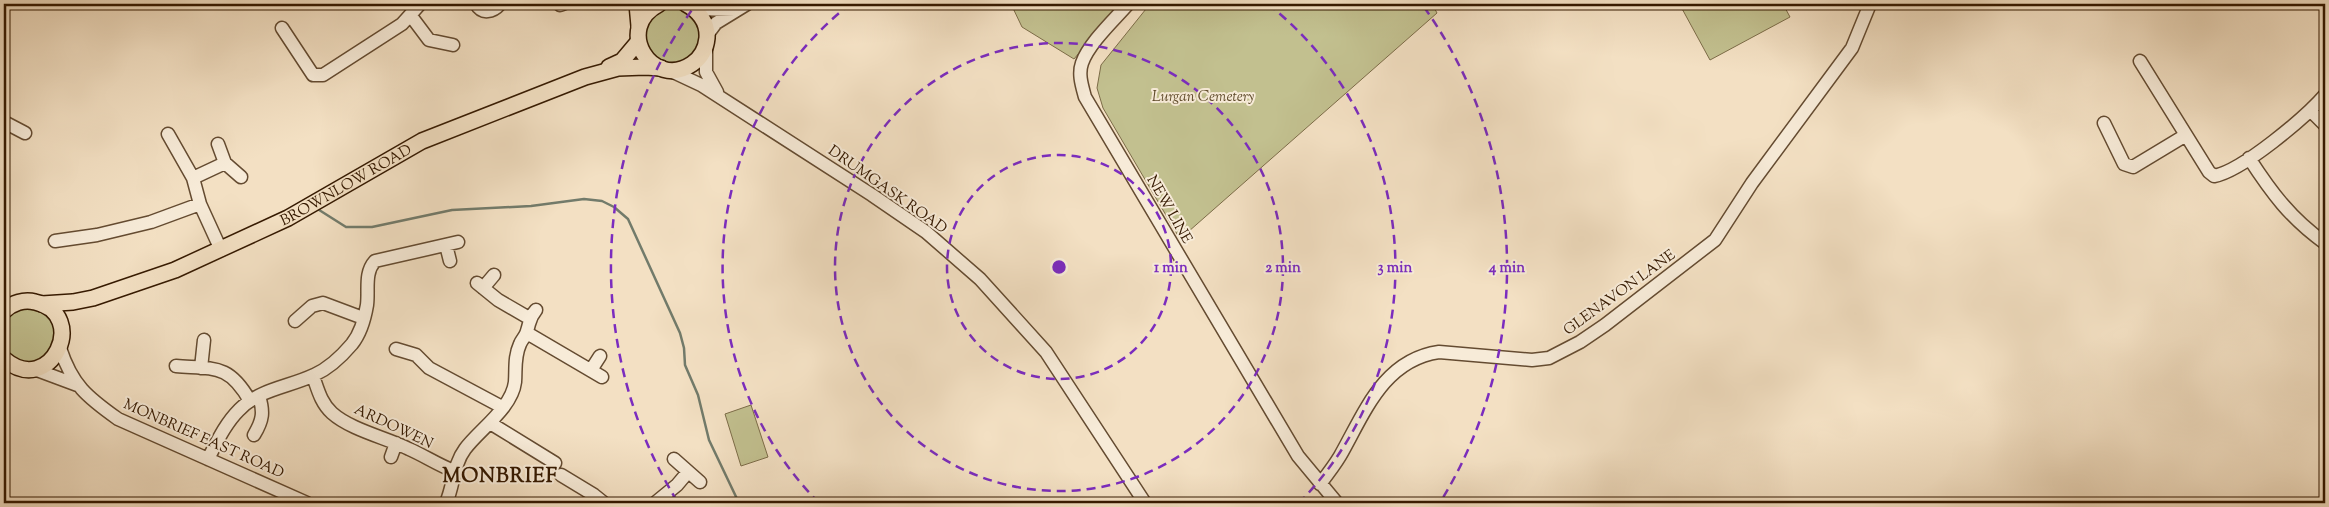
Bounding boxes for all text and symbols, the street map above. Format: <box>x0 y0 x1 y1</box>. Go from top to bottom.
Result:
park label: Lurgan Cemetery <box>1152 87 1254 108</box>
street label: BROWNLOW ROAD <box>277 140 416 232</box>
street label: DRUMGASK ROAD <box>823 141 951 239</box>
street label: NEW LINE <box>1141 172 1197 248</box>
street label: GLENAVON LANE <box>1560 245 1680 341</box>
centre of rings <box>1050 258 1068 276</box>
text: 1 min <box>1154 258 1188 279</box>
text: 2 min <box>1265 258 1301 279</box>
text: 3 min <box>1378 258 1413 279</box>
text: 4 min <box>1488 258 1525 279</box>
street label: MONBRIEF EAST ROAD <box>120 394 287 484</box>
street label: ARDOWEN <box>350 400 436 455</box>
district label: MONBRIEF <box>442 463 558 492</box>

